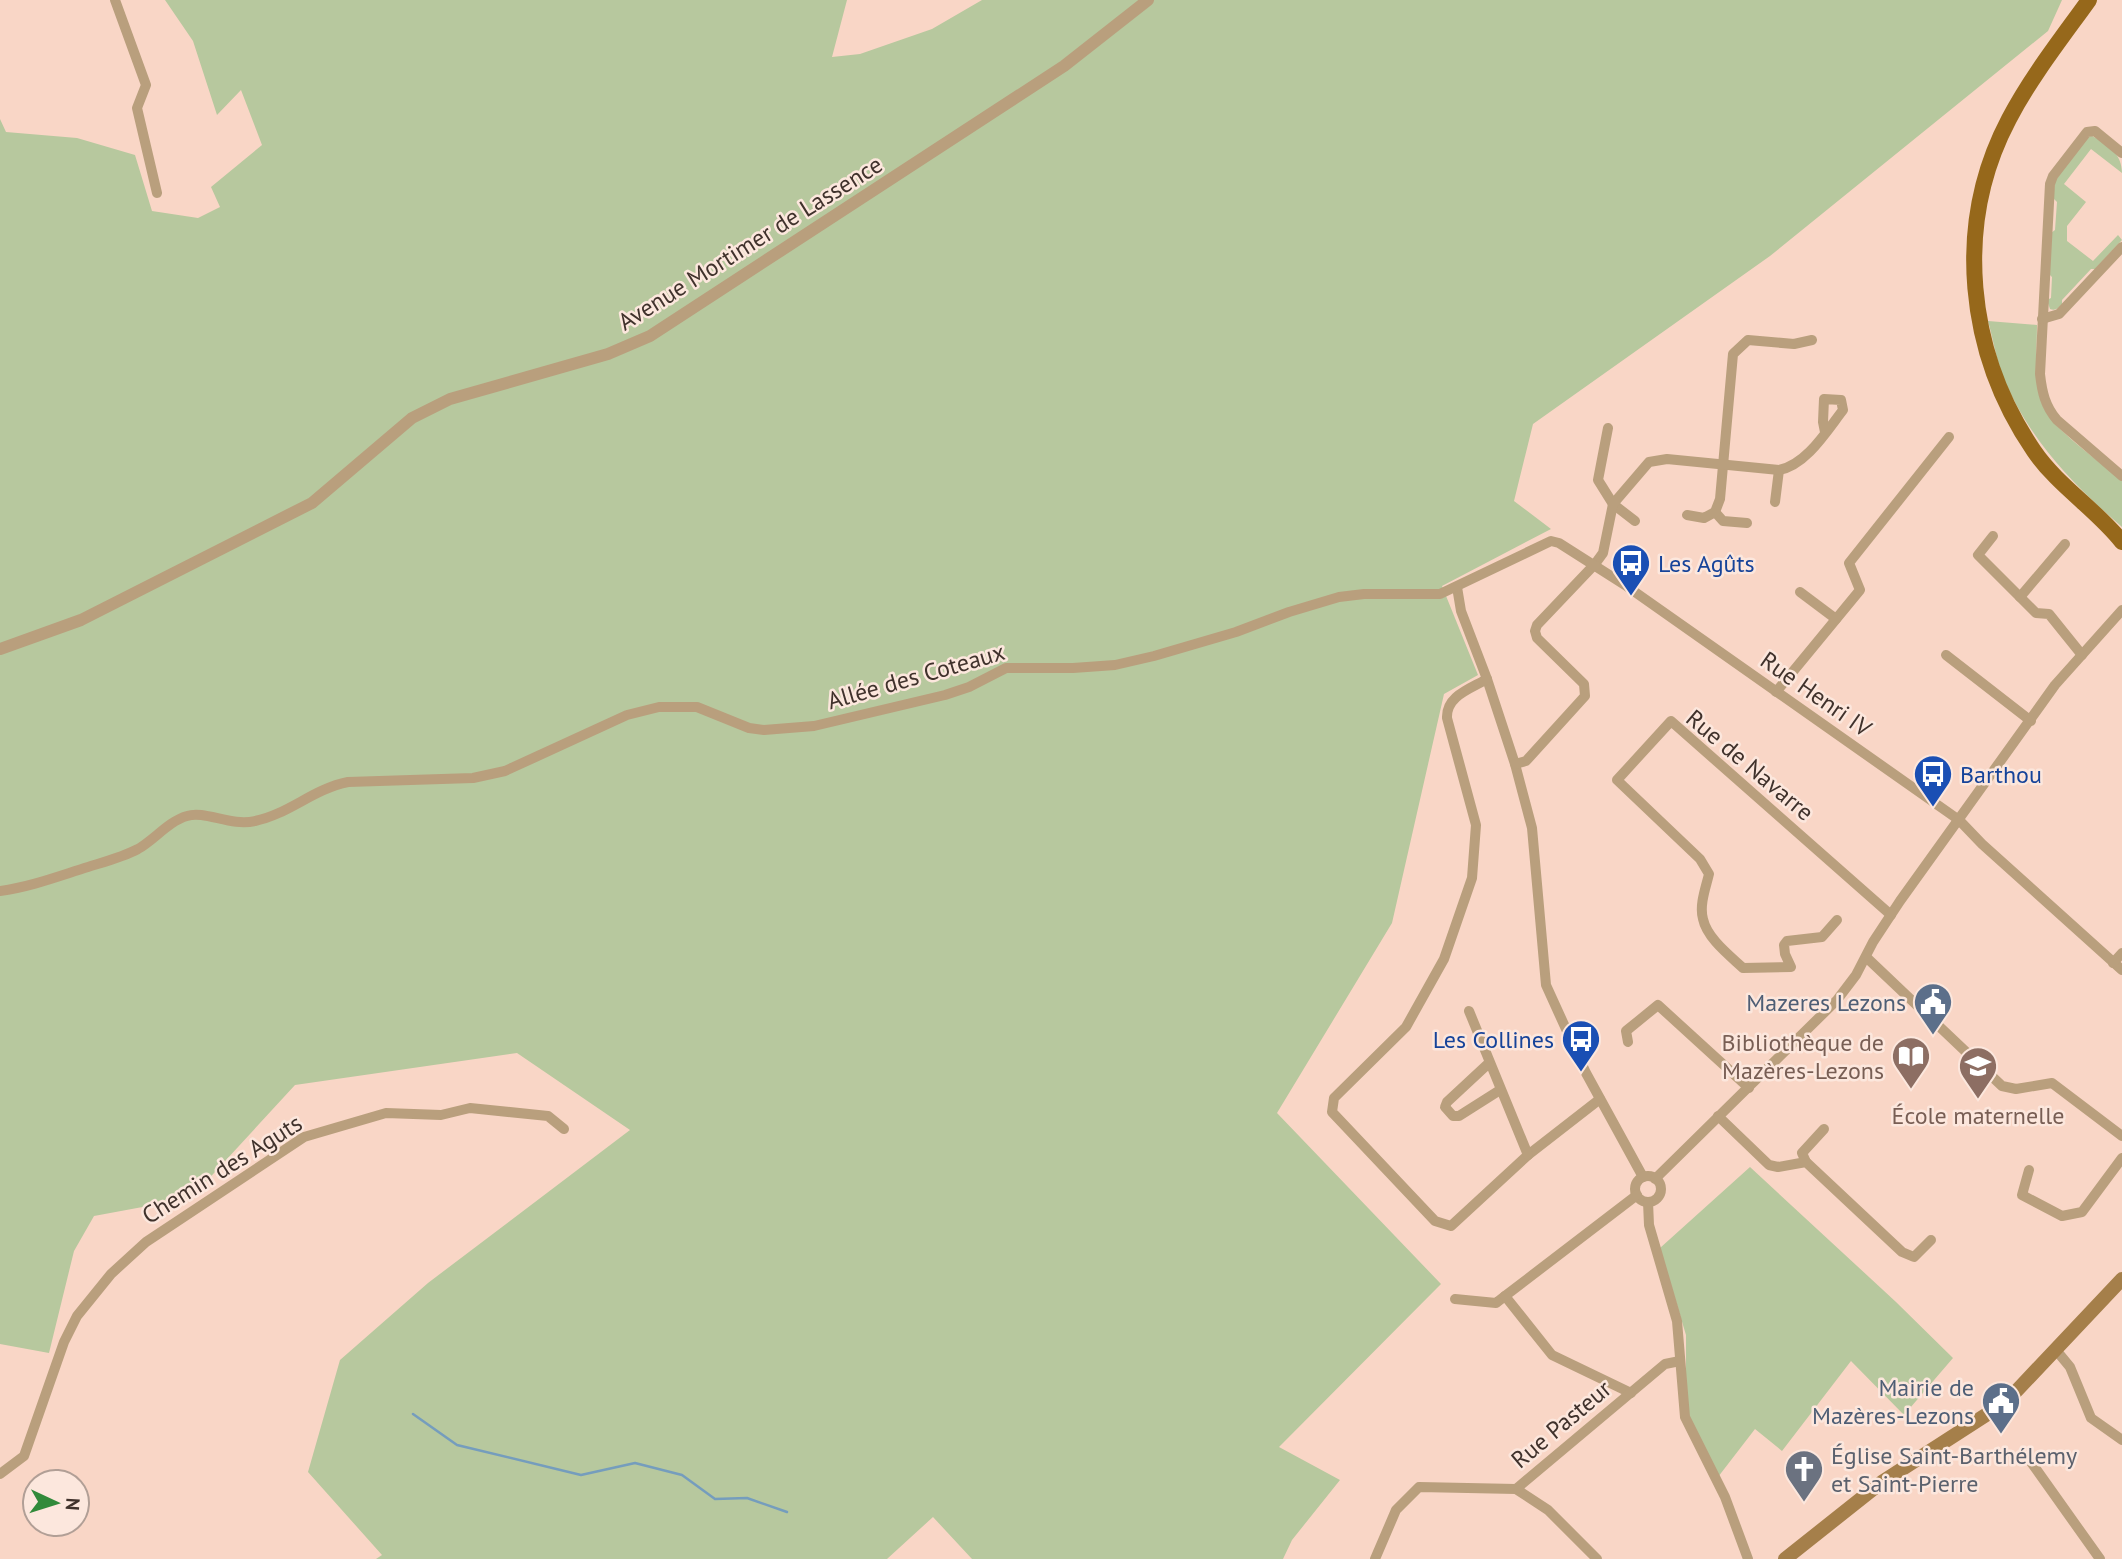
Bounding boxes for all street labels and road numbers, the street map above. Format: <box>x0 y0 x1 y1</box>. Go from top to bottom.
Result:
street label: Avenue Mortimer de Lassence <box>612 149 888 337</box>
street label: Allée des Coteaux <box>824 636 1008 716</box>
street label: Rue Henri IV <box>1754 644 1878 744</box>
street label: Rue de Navarre <box>1680 703 1820 827</box>
street label: Chemin des Aguts <box>136 1107 308 1231</box>
street label: Rue Pasteur <box>1505 1373 1617 1475</box>

